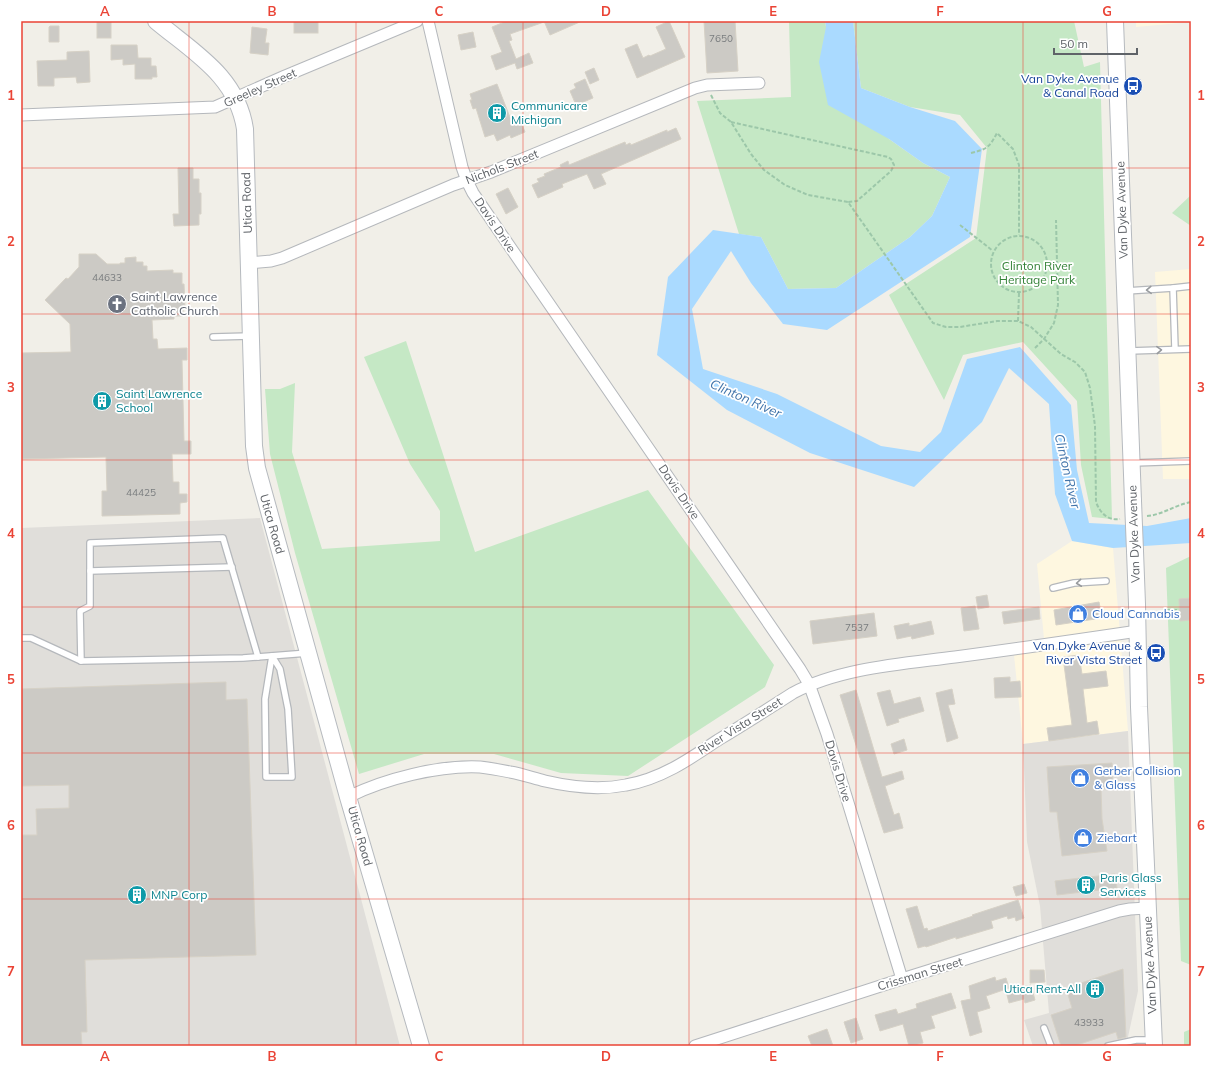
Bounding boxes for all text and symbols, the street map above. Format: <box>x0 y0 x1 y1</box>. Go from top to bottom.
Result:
text: A <box>100 3 110 19</box>
text: B <box>268 3 277 19</box>
text: C <box>435 3 444 19</box>
text: D <box>601 3 611 19</box>
text: E <box>769 3 777 19</box>
text: F <box>936 3 944 19</box>
text: G <box>1102 3 1112 19</box>
scale bar <box>1054 30 1137 56</box>
house number: 7650 <box>709 32 733 45</box>
text: 50 m <box>1060 36 1088 51</box>
street label: Greeley Street <box>221 65 299 110</box>
place label: Van Dyke Avenue & Canal Road <box>1021 71 1119 100</box>
bus stop icon: Van Dyke Avenue & Canal Road <box>1122 75 1144 97</box>
text: 1 <box>7 87 15 103</box>
text: 1 <box>1197 87 1205 103</box>
place label: Communicare Michigan <box>511 98 587 127</box>
building icon: Communicare Michigan <box>486 102 508 124</box>
street label: Nichols Street <box>463 146 540 187</box>
street label: Van Dyke Avenue <box>1112 161 1131 259</box>
street label: Utica Road <box>238 172 255 234</box>
street label: Davis Drive <box>471 194 519 255</box>
text: 2 <box>7 233 15 249</box>
text: 2 <box>1197 233 1205 249</box>
park label: Clinton River Heritage Park <box>999 258 1076 287</box>
house number: 44633 <box>92 271 122 284</box>
one-way arrow <box>1146 285 1152 294</box>
place label: Saint Lawrence Catholic Church <box>131 289 219 318</box>
church icon: Saint Lawrence Catholic Church <box>106 293 128 315</box>
one-way arrow <box>1156 346 1162 354</box>
water label: Clinton River <box>708 375 785 421</box>
text: 3 <box>7 379 15 395</box>
text: 3 <box>1197 379 1205 395</box>
place label: Saint Lawrence School <box>116 386 202 415</box>
building icon: Saint Lawrence School <box>91 390 113 412</box>
water label: Clinton River <box>1052 432 1085 511</box>
street label: Davis Drive <box>655 461 703 522</box>
street label: Van Dyke Avenue <box>1124 485 1143 583</box>
house number: 44425 <box>126 486 156 499</box>
street label: Utica Road <box>257 492 288 555</box>
text: 4 <box>7 525 15 541</box>
text: 4 <box>1197 525 1205 541</box>
one-way arrow <box>1076 578 1082 587</box>
shop icon: Cloud Cannabis <box>1067 603 1089 625</box>
place label: Cloud Cannabis <box>1092 606 1180 621</box>
house number: 7537 <box>845 621 869 634</box>
place label: Van Dyke Avenue & River Vista Street <box>1033 638 1143 667</box>
bus stop icon: Van Dyke Avenue & River Vista Street <box>1145 642 1167 664</box>
text: 5 <box>7 671 15 687</box>
text: 5 <box>1197 671 1205 687</box>
street label: River Vista Street <box>695 694 785 757</box>
street label: Davis Drive <box>822 738 855 803</box>
place label: Gerber Collision & Glass <box>1094 763 1181 792</box>
shop icon: Gerber Collision & Glass <box>1069 767 1091 789</box>
street label: Utica Road <box>345 804 376 867</box>
text: 6 <box>7 817 15 833</box>
text: 6 <box>1197 817 1205 833</box>
shop icon: Ziebart <box>1072 827 1094 849</box>
place label: Ziebart <box>1097 830 1137 845</box>
place label: Paris Glass Services <box>1100 870 1162 899</box>
building icon: Paris Glass Services <box>1075 874 1097 896</box>
building icon: MNP Corp <box>126 884 148 906</box>
place label: MNP Corp <box>151 887 207 902</box>
street label: Van Dyke Avenue <box>1139 916 1160 1014</box>
street label: Crissman Street <box>875 953 964 994</box>
text: 7 <box>7 963 15 979</box>
text: 7 <box>1197 963 1205 979</box>
building icon: Utica Rent-All <box>1084 978 1106 1000</box>
place label: Utica Rent-All <box>1004 981 1081 996</box>
house number: 43933 <box>1074 1016 1104 1029</box>
text: A <box>100 1048 110 1064</box>
text: B <box>268 1048 277 1064</box>
text: C <box>435 1048 444 1064</box>
text: D <box>601 1048 611 1064</box>
text: E <box>769 1048 777 1064</box>
text: F <box>936 1048 944 1064</box>
text: G <box>1102 1048 1112 1064</box>

